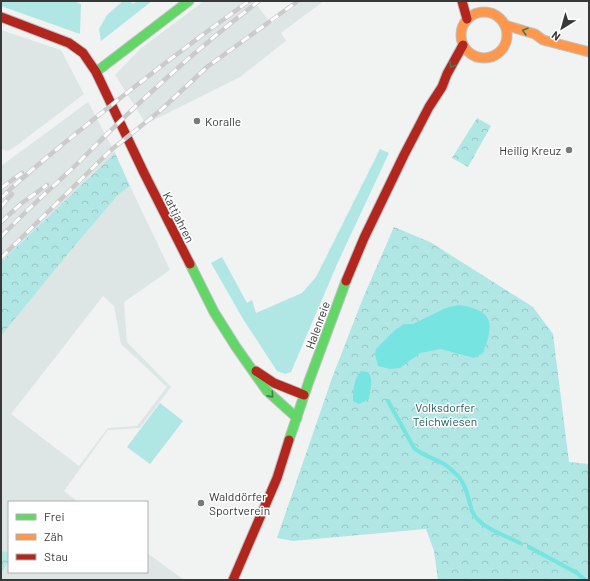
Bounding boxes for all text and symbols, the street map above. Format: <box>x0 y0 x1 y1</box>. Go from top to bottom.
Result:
north arrow <box>542 8 582 48</box>
one-way arrow <box>522 27 529 36</box>
text: N <box>549 29 563 44</box>
one-way arrow <box>449 61 456 69</box>
place label: Koralle <box>205 114 241 128</box>
marker: Koralle <box>192 116 202 126</box>
place label: Heilig Kreuz <box>499 143 561 157</box>
marker: Heilig Kreuz <box>564 145 574 155</box>
street label: Kattjahren <box>160 189 198 245</box>
street label: Halenreie <box>302 299 332 351</box>
one-way arrow <box>266 390 273 398</box>
park label: Volksdorfer Teichwiesen <box>413 400 477 428</box>
place label: Walddörfer Sportverein <box>209 489 270 517</box>
marker: Walddörfer Sportverein <box>196 498 206 508</box>
legend <box>8 501 148 573</box>
text: Frei <box>44 509 64 523</box>
text: Zäh <box>44 529 63 543</box>
text: Stau <box>44 549 68 563</box>

